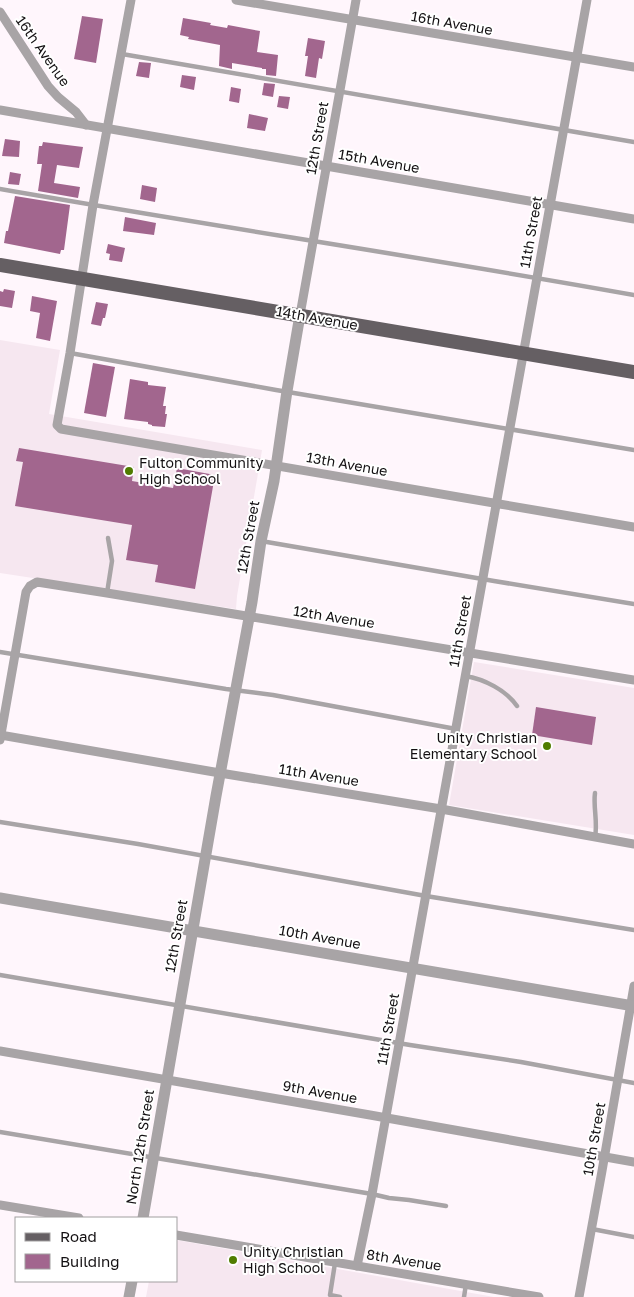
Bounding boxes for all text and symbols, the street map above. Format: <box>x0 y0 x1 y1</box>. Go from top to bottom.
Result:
street label: 16th Avenue <box>410 7 494 38</box>
street label: 16th Avenue <box>13 12 74 89</box>
street label: 12th Street <box>302 100 331 176</box>
street label: 15th Avenue <box>337 145 421 176</box>
street label: 11th Street <box>516 195 545 269</box>
street label: 14th Avenue <box>275 302 359 333</box>
street label: 13th Avenue <box>305 448 389 479</box>
place label: Fulton Community High School <box>139 454 264 487</box>
marker: Fulton Community High School <box>123 465 135 477</box>
street label: 12th Street <box>233 499 262 575</box>
street label: 11th Street <box>445 594 474 668</box>
street label: 12th Avenue <box>292 602 376 631</box>
place label: Unity Christian Elementary School <box>410 729 537 762</box>
marker: Unity Christian Elementary School <box>541 740 553 752</box>
street label: 11th Avenue <box>278 760 360 789</box>
street label: 12th Street <box>161 898 190 974</box>
street label: 10th Avenue <box>278 921 362 952</box>
street label: 11th Street <box>373 992 402 1066</box>
street label: 9th Avenue <box>281 1077 359 1106</box>
street label: North 12th Street <box>122 1088 157 1206</box>
street label: 10th Street <box>579 1101 608 1177</box>
legend <box>15 1217 178 1282</box>
text: Road <box>60 1227 97 1245</box>
place label: Unity Christian High School <box>243 1243 343 1276</box>
street label: 8th Avenue <box>365 1245 443 1274</box>
text: Building <box>60 1252 120 1270</box>
marker: Unity Christian High School <box>227 1254 239 1266</box>

